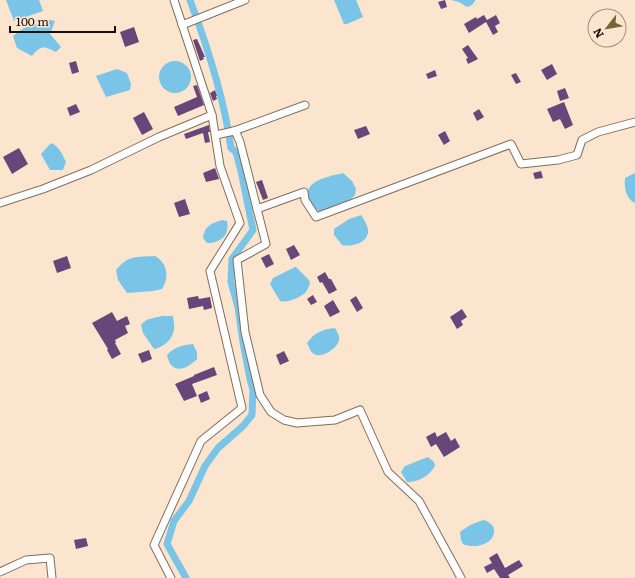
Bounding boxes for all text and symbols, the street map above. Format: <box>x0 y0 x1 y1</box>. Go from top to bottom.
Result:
scale bar <box>10 8 115 34</box>
north arrow <box>587 8 627 48</box>
text: 100 m <box>16 12 49 30</box>
text: N <box>588 26 607 42</box>

